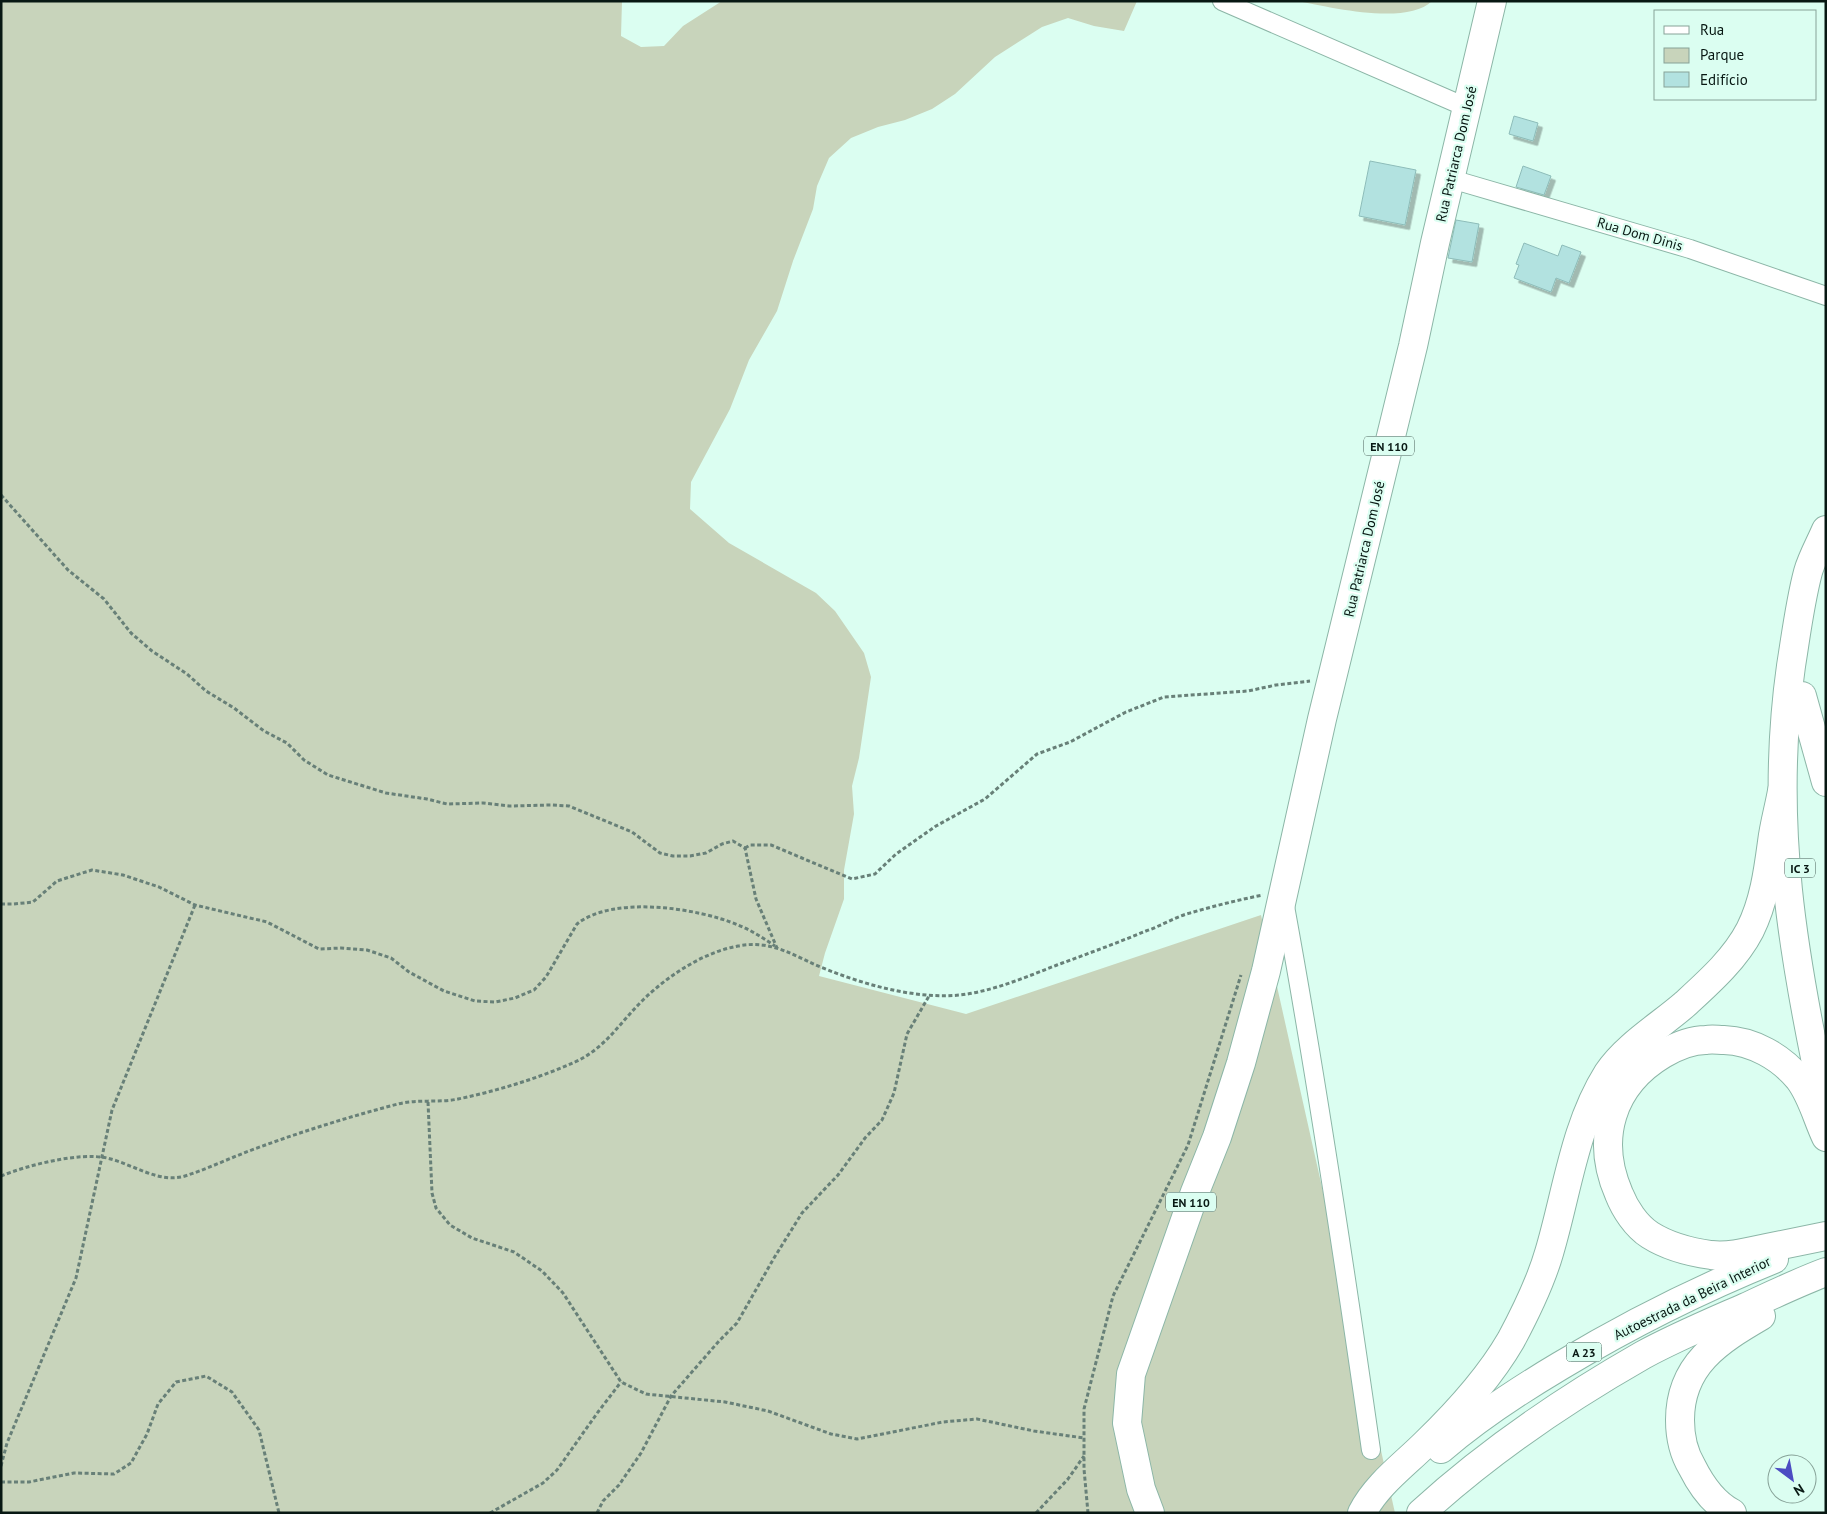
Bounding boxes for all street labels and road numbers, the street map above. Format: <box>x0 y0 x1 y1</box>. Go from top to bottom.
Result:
street label: Rua Patriarca Dom José <box>1432 84 1480 224</box>
street label: Rua Dom Dinis <box>1595 213 1685 255</box>
road number: EN 110 <box>1364 436 1414 456</box>
street label: Rua Patriarca Dom José <box>1340 479 1388 619</box>
road number: IC 3 <box>1785 858 1815 878</box>
road number: EN 110 <box>1166 1192 1216 1212</box>
street label: Autoestrada da Beira Interior <box>1611 1252 1774 1344</box>
road number: A 23 <box>1566 1342 1602 1361</box>

